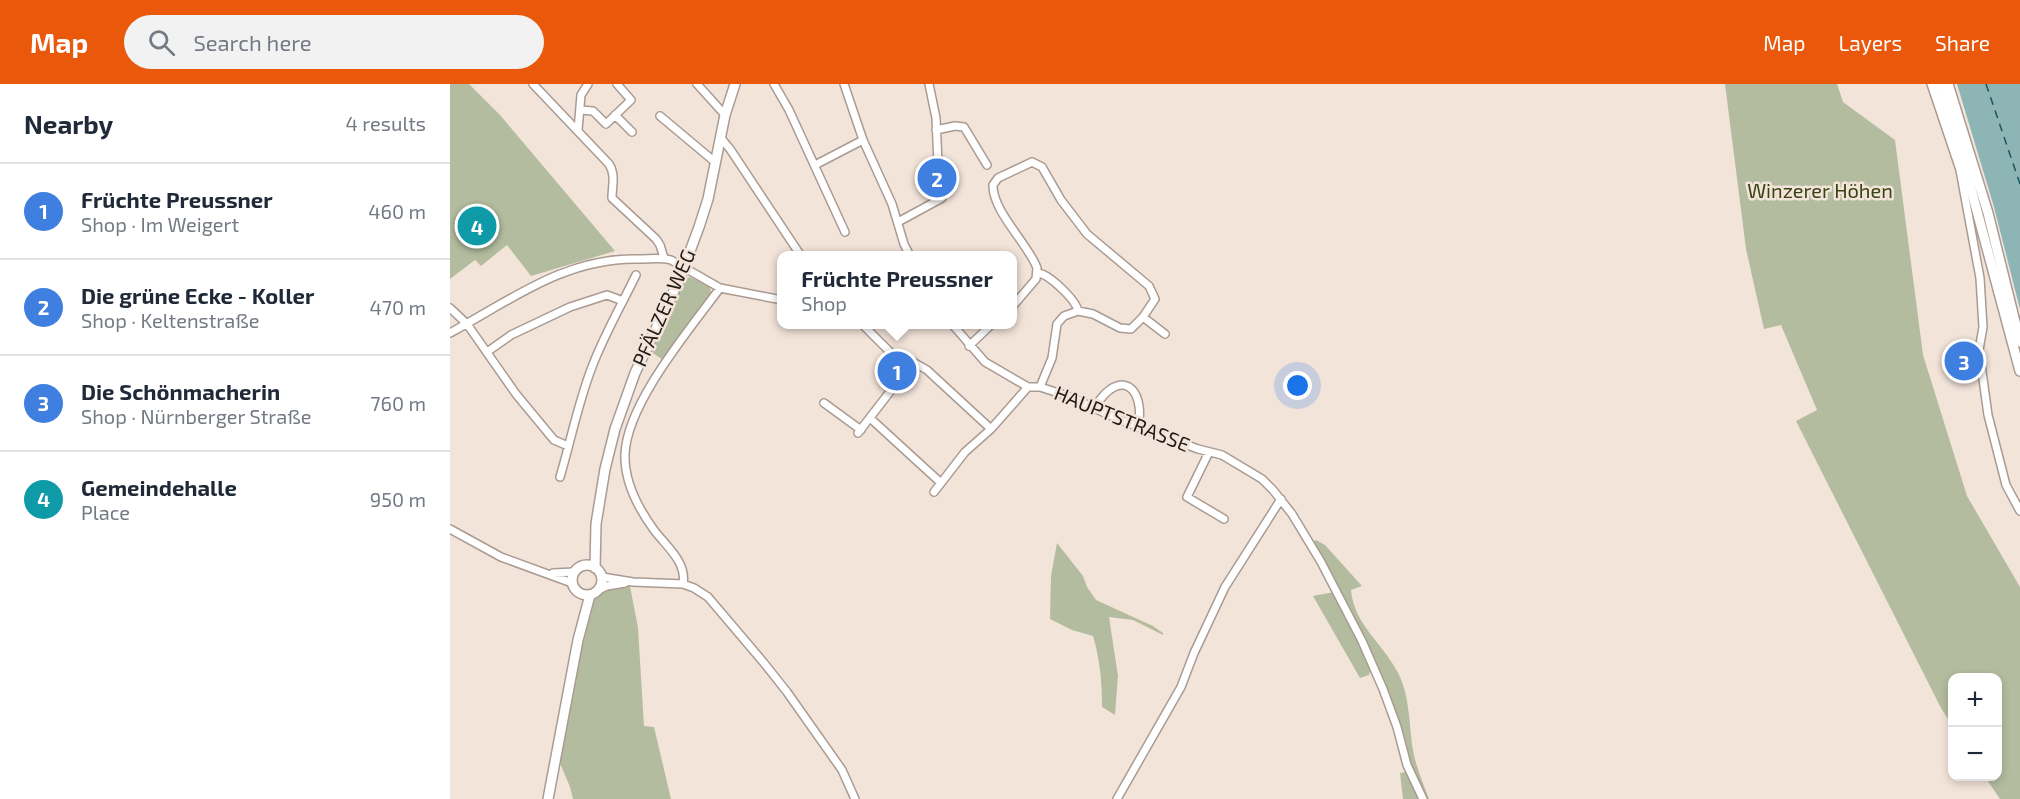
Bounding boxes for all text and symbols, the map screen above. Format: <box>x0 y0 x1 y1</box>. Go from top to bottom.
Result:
search box <box>124 15 544 69</box>
text: Map <box>30 25 88 59</box>
icon: search <box>145 26 178 59</box>
text: Search here <box>193 29 312 55</box>
text: Map <box>1763 30 1805 55</box>
text: Layers <box>1838 30 1902 55</box>
text: Share <box>1935 30 1990 55</box>
text: Nearby <box>24 108 113 139</box>
text: 4 results <box>346 111 426 135</box>
pin: 2 <box>918 156 956 200</box>
park label: Winzerer Höhen <box>1747 178 1893 202</box>
text: Früchte Preussner <box>81 186 273 212</box>
text: 1 <box>39 199 48 223</box>
text: 460 m <box>368 199 426 223</box>
pin: 4 <box>458 204 496 248</box>
text: Shop · Im Weigert <box>81 212 239 236</box>
street label: PFÄLZER WEG <box>627 245 700 370</box>
popup <box>777 251 1017 329</box>
text: Früchte Preussner <box>801 265 993 291</box>
text: Die grüne Ecke - Koller <box>81 282 314 308</box>
text: Shop <box>801 291 847 315</box>
text: 2 <box>38 295 49 319</box>
text: 470 m <box>369 295 426 319</box>
text: Shop · Keltenstraße <box>81 308 260 332</box>
pin: 3 <box>1944 338 1984 384</box>
pin: 1 <box>878 348 916 394</box>
your location <box>1283 371 1312 400</box>
text: Die Schönmacherin <box>81 378 280 404</box>
street label: HAUPTSTRASSE <box>1051 380 1194 456</box>
text: 3 <box>38 391 49 415</box>
text: 760 m <box>370 391 426 415</box>
text: Shop · Nürnberger Straße <box>81 404 312 428</box>
text: Gemeindehalle <box>81 474 237 500</box>
text: 4 <box>37 487 50 511</box>
text: 950 m <box>370 487 426 511</box>
text: Place <box>81 500 130 524</box>
map controls <box>1948 673 2002 781</box>
button: + <box>1948 673 2002 727</box>
button: − <box>1948 727 2002 781</box>

